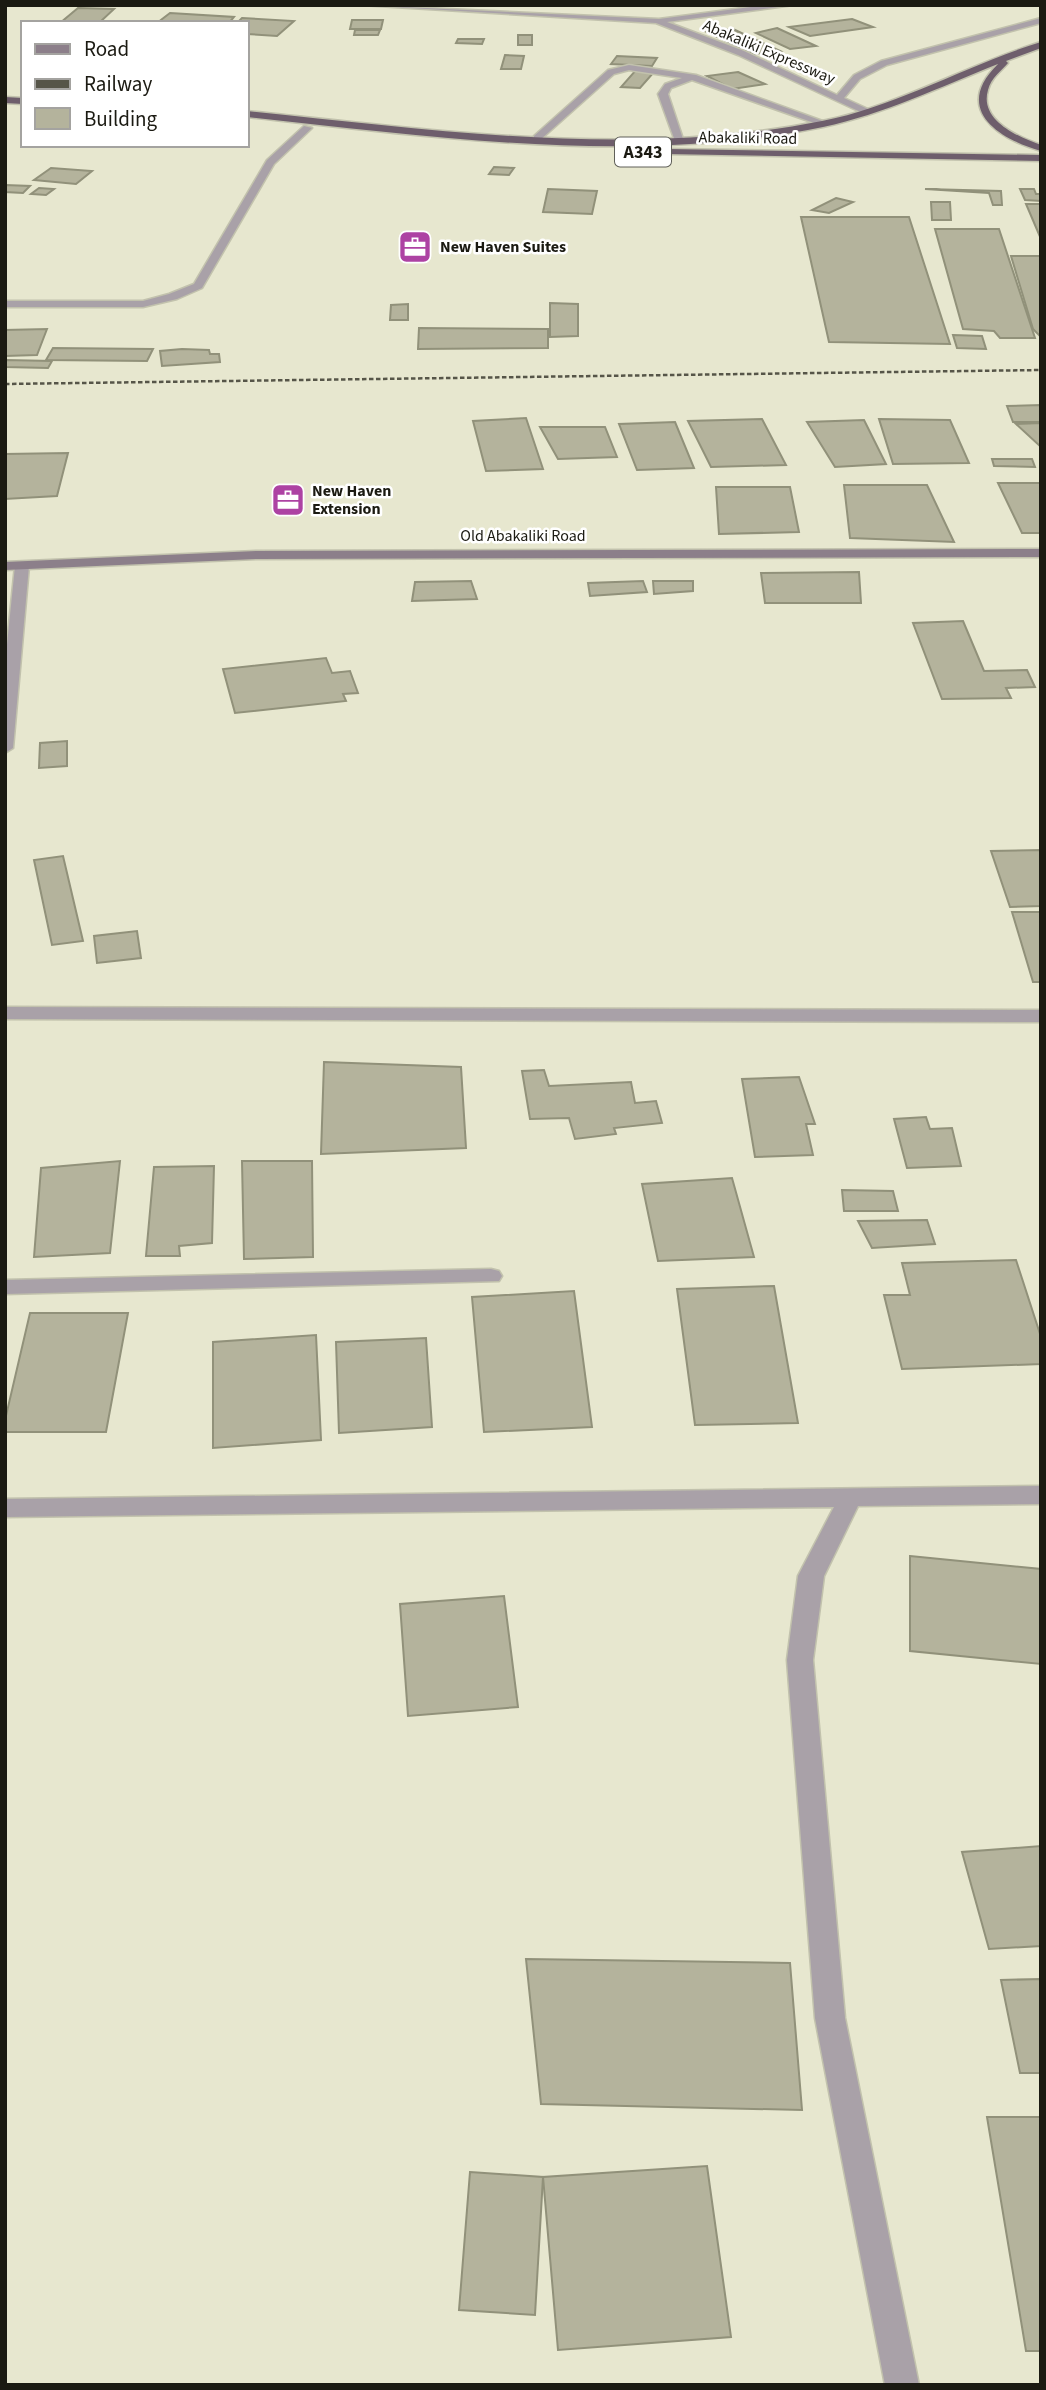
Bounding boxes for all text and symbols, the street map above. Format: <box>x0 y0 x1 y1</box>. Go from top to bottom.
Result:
street label: Abakaliki Expressway <box>699 14 839 90</box>
legend <box>21 21 248 147</box>
text: Road <box>84 34 129 64</box>
text: Railway <box>84 69 152 99</box>
text: Building <box>84 104 158 134</box>
street label: Abakaliki Road <box>699 126 797 150</box>
road number: A343 <box>615 138 671 167</box>
office icon: New Haven Suites <box>396 228 434 266</box>
place label: New Haven Suites <box>440 236 566 258</box>
place label: New Haven Extension <box>312 480 391 520</box>
office icon: New Haven Extension <box>269 481 307 519</box>
street label: Old Abakaliki Road <box>460 525 586 547</box>

